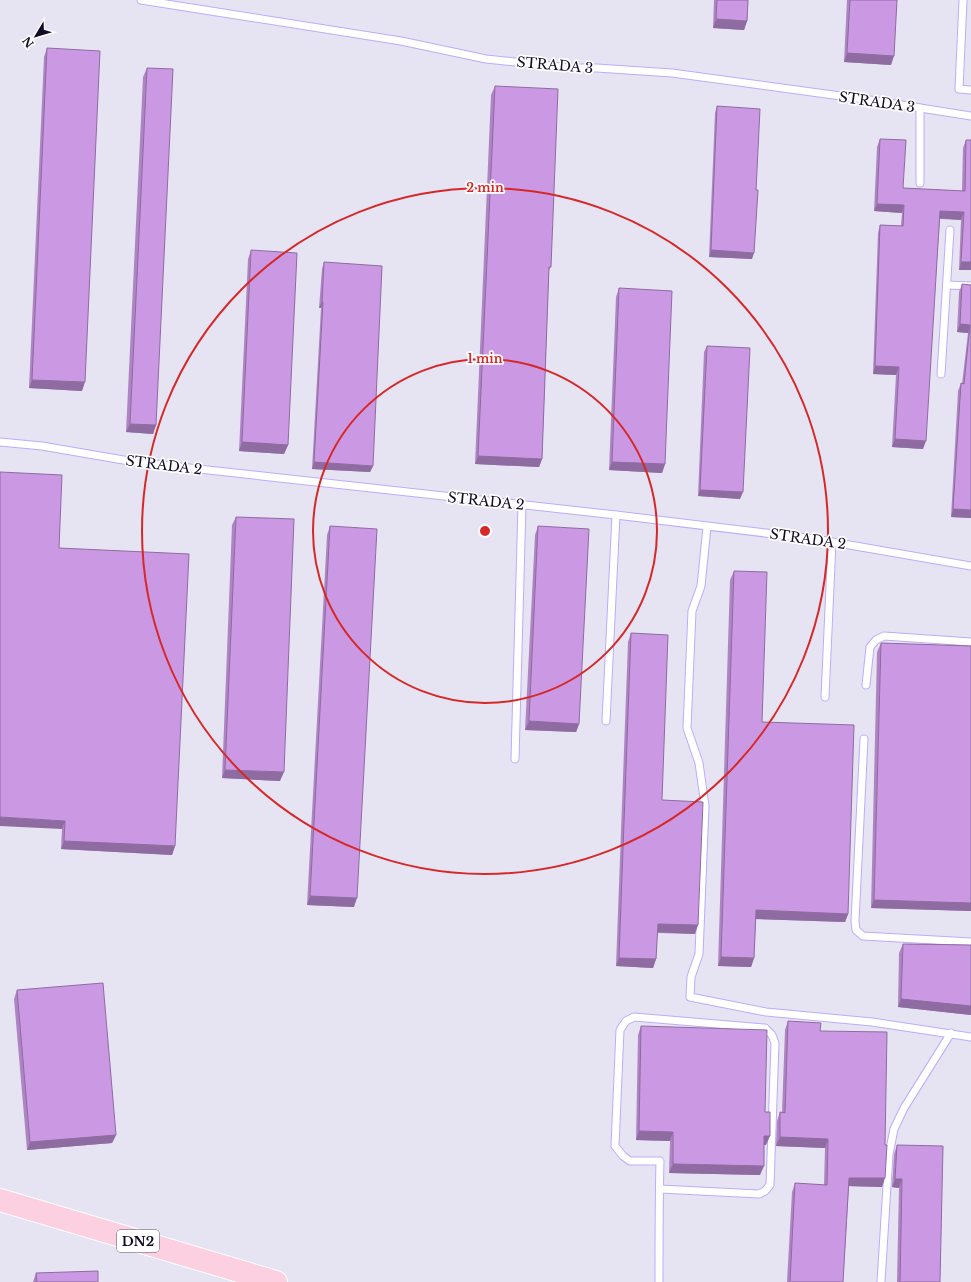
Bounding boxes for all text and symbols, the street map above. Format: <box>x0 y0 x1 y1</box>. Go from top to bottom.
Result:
north arrow <box>16 16 56 56</box>
text: N <box>19 33 37 51</box>
street label: STRADA 3 <box>516 53 594 77</box>
street label: STRADA 3 <box>838 88 916 116</box>
text: 2 min <box>466 180 504 195</box>
text: 1 min <box>468 351 503 366</box>
street label: STRADA 2 <box>125 451 203 479</box>
street label: STRADA 2 <box>447 488 525 514</box>
centre of rings <box>478 524 492 538</box>
street label: STRADA 2 <box>769 525 847 553</box>
road number: DN2 <box>117 1230 159 1252</box>

